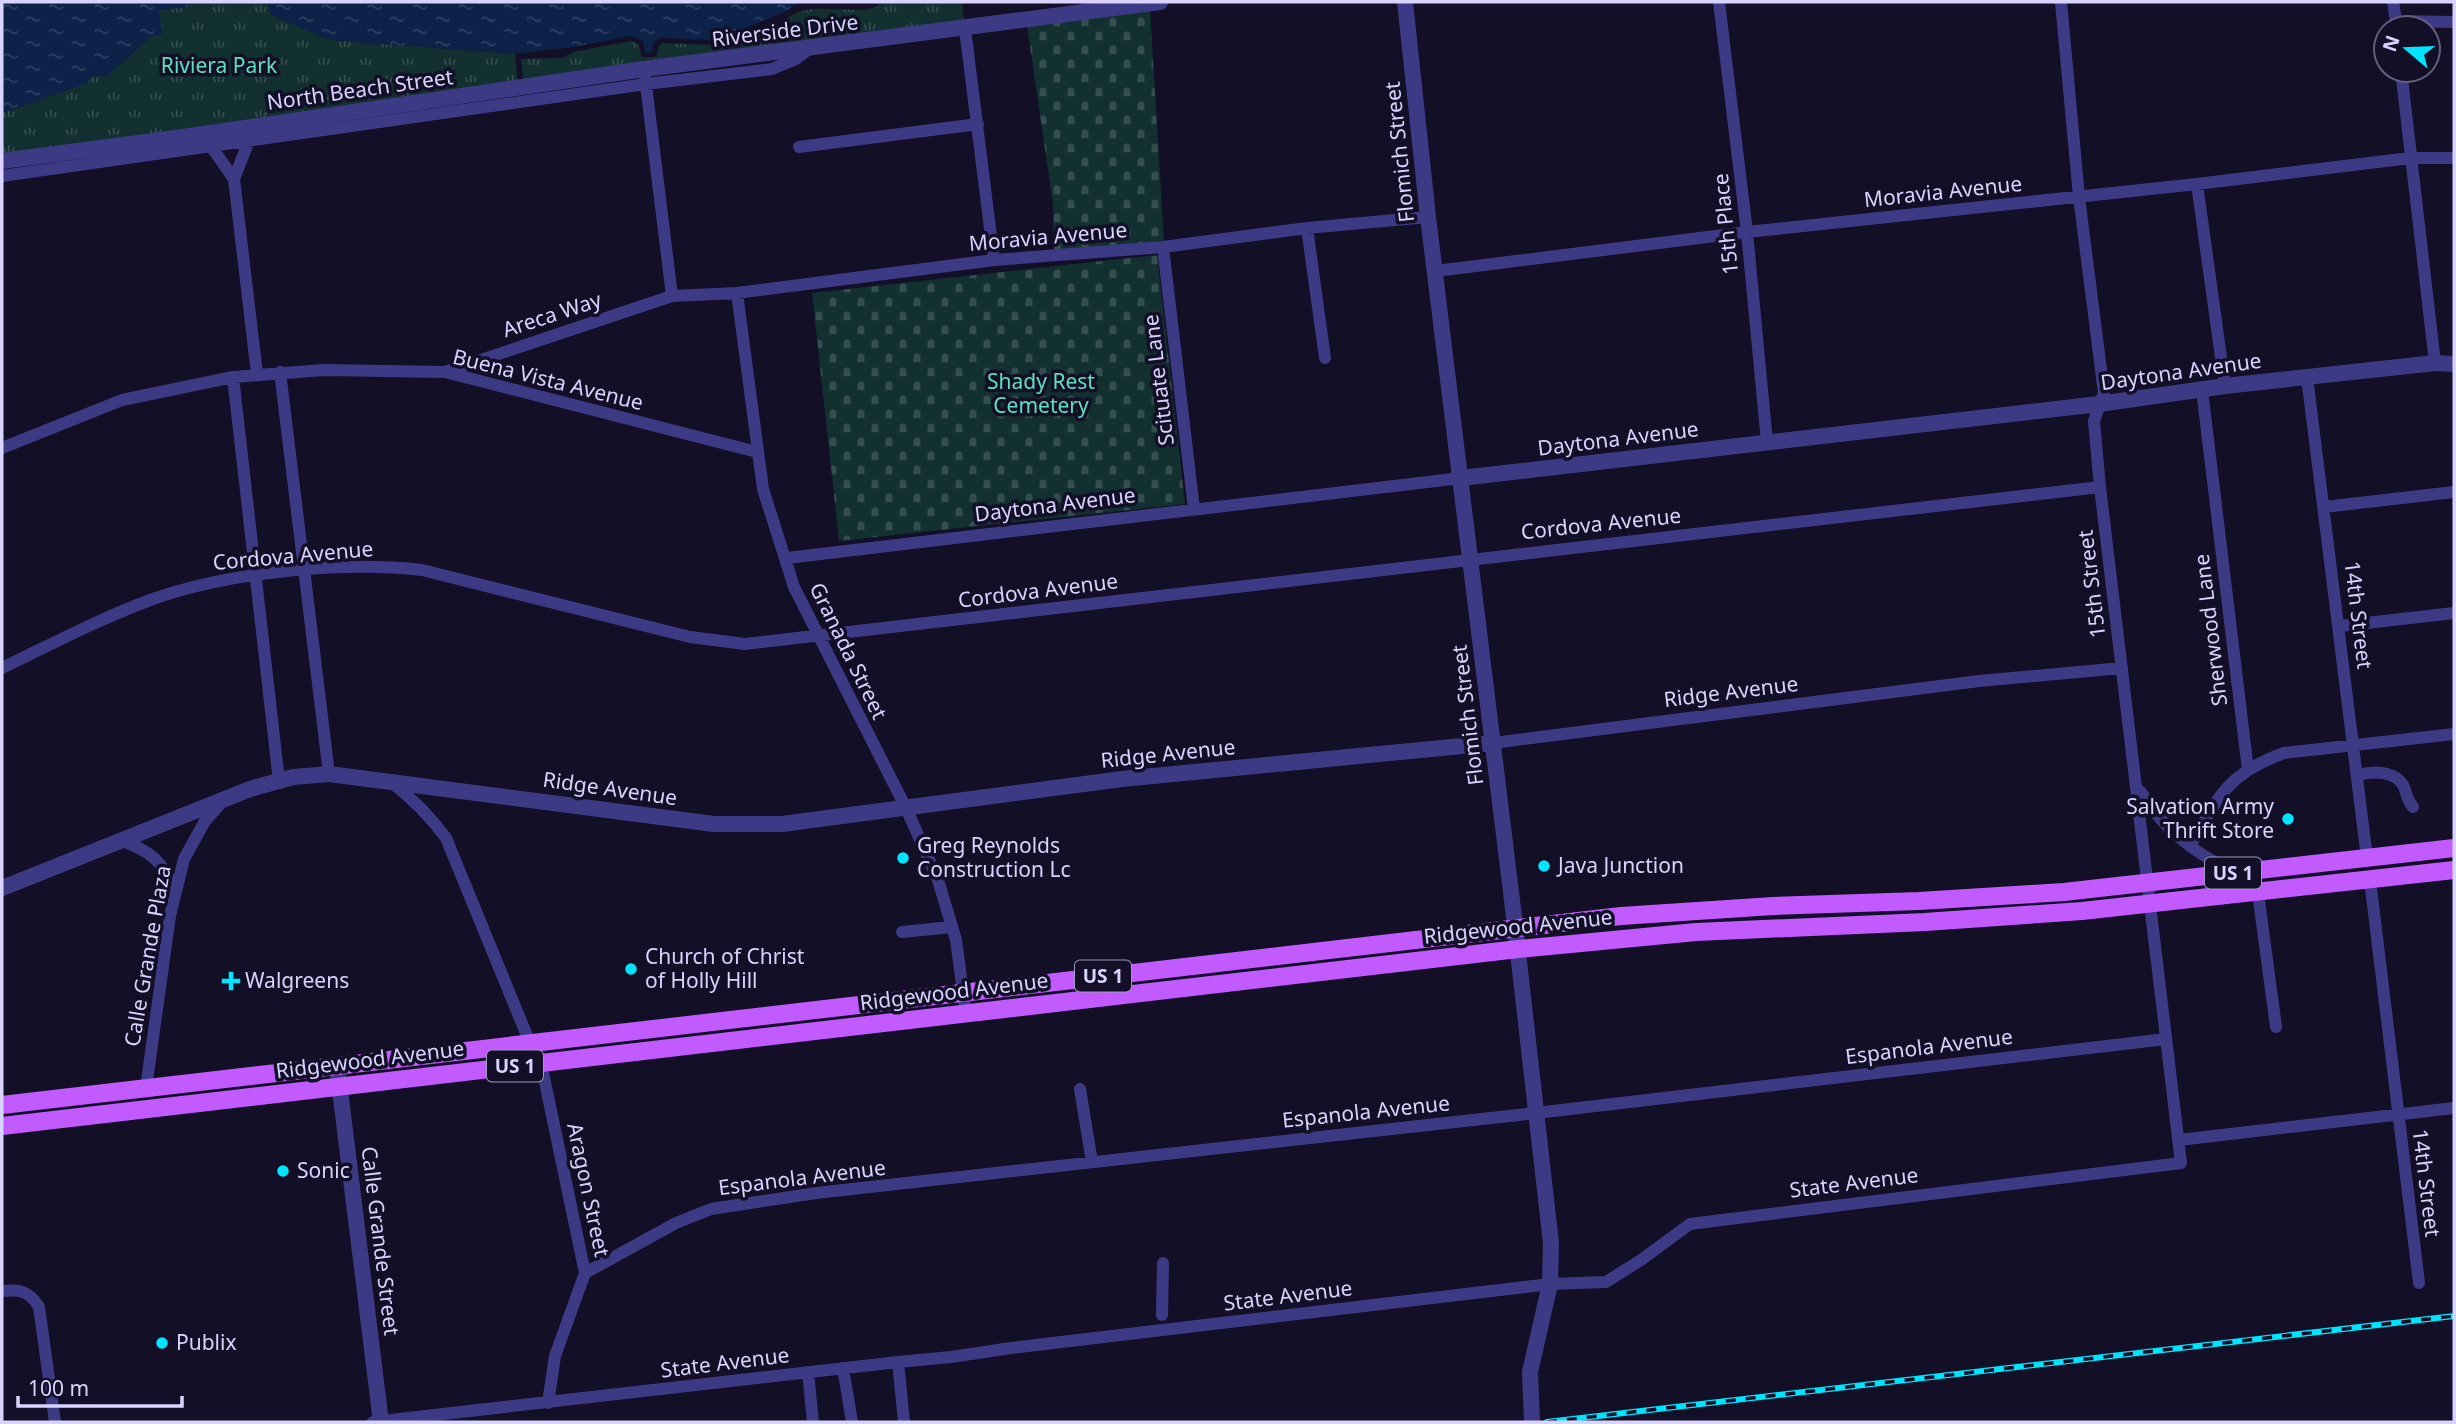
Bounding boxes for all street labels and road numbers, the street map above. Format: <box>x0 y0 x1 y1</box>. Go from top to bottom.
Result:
street label: Riverside Drive <box>710 7 860 53</box>
street label: North Beach Street <box>265 62 455 116</box>
street label: Flomich Street <box>1378 80 1420 224</box>
street label: Moravia Avenue <box>1862 169 2023 213</box>
street label: 15th Place <box>1706 172 1744 276</box>
street label: Moravia Avenue <box>968 215 1128 257</box>
street label: Areca Way <box>499 285 605 343</box>
street label: Scituate Lane <box>1136 313 1180 447</box>
street label: Buena Vista Avenue <box>450 342 646 416</box>
street label: Daytona Avenue <box>2099 346 2263 396</box>
street label: Daytona Avenue <box>1536 414 1700 462</box>
street label: Daytona Avenue <box>973 480 1137 528</box>
street label: Cordova Avenue <box>1519 501 1682 545</box>
street label: 15th Street <box>2070 528 2112 640</box>
street label: Cordova Avenue <box>211 534 374 576</box>
street label: Sherwood Lane <box>2187 553 2233 708</box>
street label: 14th Street <box>2338 559 2380 671</box>
street label: Cordova Avenue <box>956 566 1120 614</box>
street label: Granada Street <box>804 578 894 724</box>
street label: Flomich Street <box>1444 643 1490 787</box>
street label: Ridge Avenue <box>1662 669 1800 713</box>
street label: Ridge Avenue <box>1099 732 1237 774</box>
street label: Ridge Avenue <box>541 765 679 811</box>
road number: US 1 <box>2205 858 2261 888</box>
street label: Calle Grande Plaza <box>117 863 177 1049</box>
street label: Ridgewood Avenue <box>1422 902 1614 950</box>
road number: US 1 <box>1075 960 1131 992</box>
street label: Ridgewood Avenue <box>858 966 1050 1016</box>
street label: Espanola Avenue <box>1844 1022 2014 1070</box>
street label: Ridgewood Avenue <box>274 1034 466 1084</box>
road number: US 1 <box>487 1050 543 1082</box>
street label: Espanola Avenue <box>1281 1088 1451 1134</box>
street label: Aragon Street <box>561 1120 617 1260</box>
street label: 14th Street <box>2406 1127 2448 1239</box>
street label: Calle Grande Street <box>355 1145 407 1337</box>
street label: Espanola Avenue <box>717 1153 887 1201</box>
street label: State Avenue <box>1788 1160 1920 1204</box>
street label: State Avenue <box>1222 1273 1354 1317</box>
street label: State Avenue <box>659 1340 791 1384</box>

